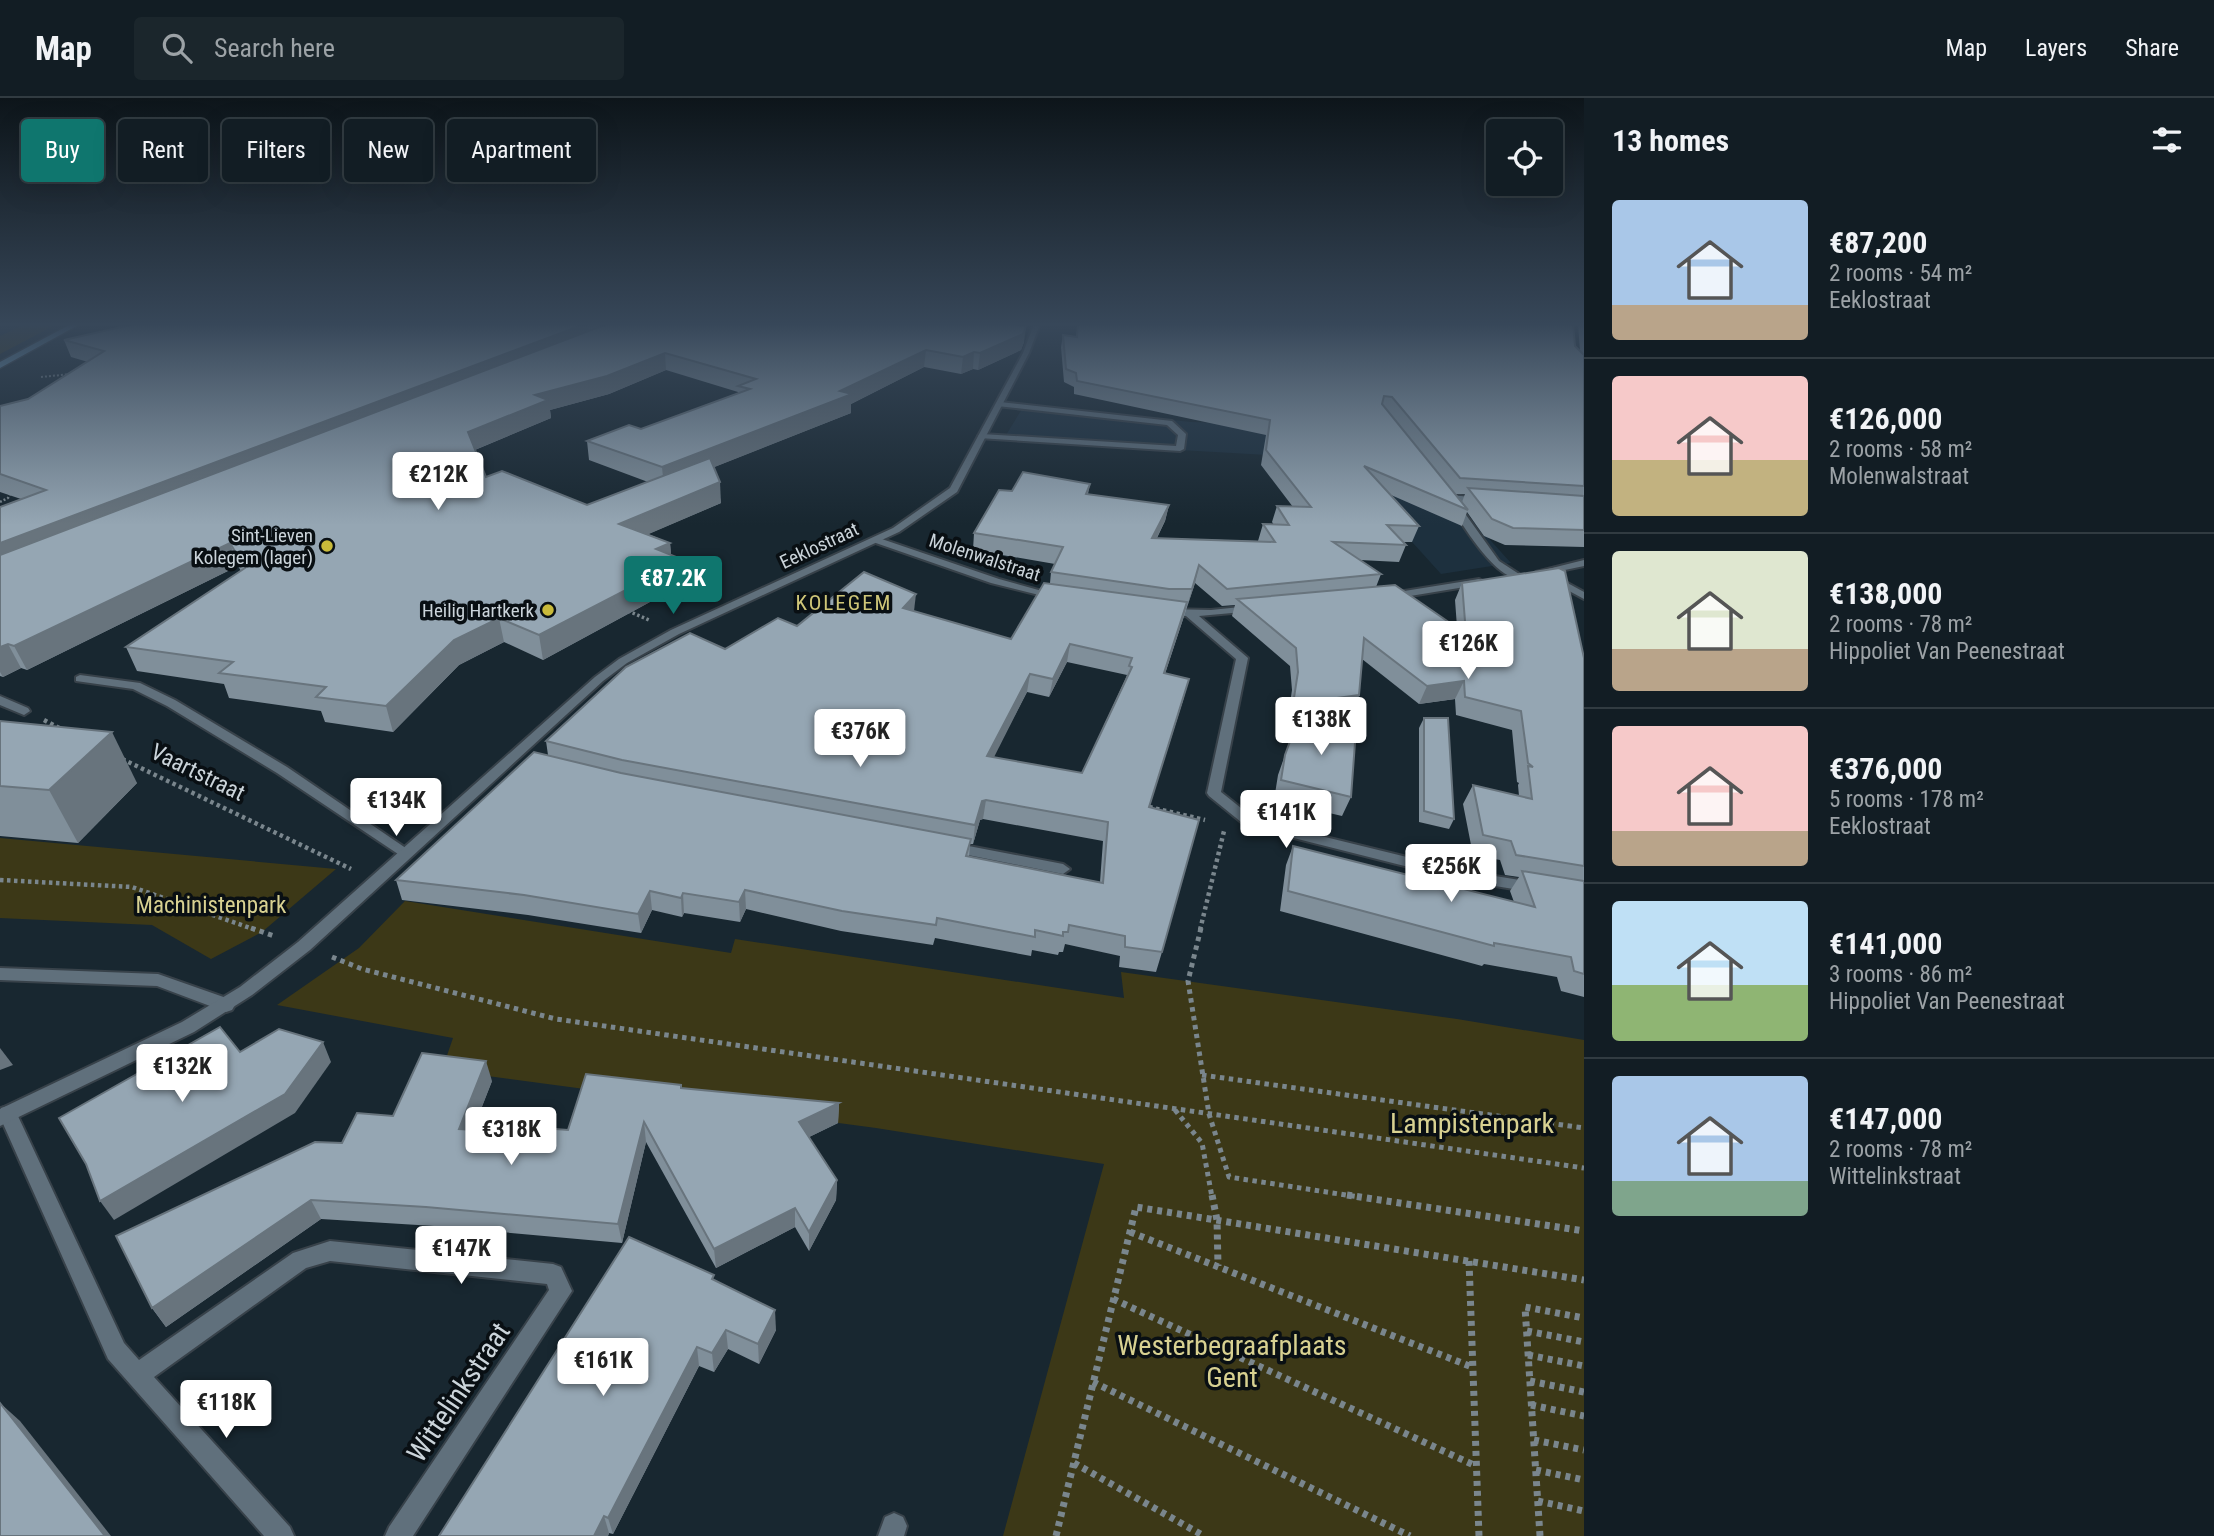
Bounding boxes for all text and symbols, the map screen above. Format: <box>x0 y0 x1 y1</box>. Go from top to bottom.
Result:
search box <box>134 17 624 80</box>
text: Map <box>35 29 92 68</box>
icon: search <box>158 29 196 67</box>
text: Search here <box>214 33 335 63</box>
text: Map <box>1946 34 1987 62</box>
text: Layers <box>2025 34 2087 62</box>
text: Share <box>2125 34 2179 62</box>
chip: Buy <box>21 119 104 182</box>
chip: Rent <box>118 119 208 182</box>
chip: Filters <box>222 119 330 182</box>
chip: New <box>344 119 433 182</box>
chip: Apartment <box>447 119 596 182</box>
map controls <box>1486 119 1563 196</box>
button: locate <box>1486 119 1563 196</box>
icon: filters <box>2148 121 2186 159</box>
text: 13 homes <box>1612 123 1729 158</box>
text: €87,200 <box>1829 225 1927 260</box>
icon: home <box>1668 228 1752 312</box>
text: 2 rooms · 54 m² <box>1829 260 1972 287</box>
text: Eeklostraat <box>1829 287 1931 314</box>
text: €126,000 <box>1829 401 1942 436</box>
icon: home <box>1668 404 1752 488</box>
text: 2 rooms · 58 m² <box>1829 436 1972 463</box>
pin: €212K <box>389 452 487 512</box>
text: €212K <box>408 461 468 488</box>
text: Molenwalstraat <box>1829 463 1969 490</box>
street label: Eeklostraat <box>776 517 862 574</box>
place label: Sint-Lieven Kolegem (lager) <box>194 524 313 569</box>
street label: Molenwalstraat <box>926 529 1043 586</box>
marker: Sint-Lieven Kolegem (lager) <box>319 538 335 554</box>
pin: €87.2K <box>616 556 730 616</box>
text: €87.2K <box>640 565 706 592</box>
text: €138,000 <box>1829 576 1942 611</box>
icon: home <box>1668 579 1752 663</box>
district label: KOLEGEM <box>796 591 892 615</box>
place label: Heilig Hartkerk <box>422 599 534 622</box>
marker: Heilig Hartkerk <box>540 602 556 618</box>
text: 2 rooms · 78 m² <box>1829 611 1972 638</box>
pin: €126K <box>1419 622 1517 681</box>
text: €126K <box>1438 630 1498 657</box>
text: Hippoliet Van Peenestraat <box>1829 638 2065 665</box>
pin: €138K <box>1272 698 1370 757</box>
text: €138K <box>1291 706 1351 733</box>
pin: €376K <box>811 710 909 769</box>
text: €376K <box>830 718 890 745</box>
street label: Vaartstraat <box>146 738 249 807</box>
text: €376,000 <box>1829 751 1942 786</box>
icon: home <box>1668 754 1752 838</box>
pin: €134K <box>347 778 445 838</box>
text: 5 rooms · 178 m² <box>1829 786 1984 813</box>
text: €134K <box>366 787 426 814</box>
pin: €141K <box>1237 790 1335 850</box>
text: €141K <box>1256 799 1316 826</box>
text: Eeklostraat <box>1829 813 1931 840</box>
pin: €256K <box>1402 844 1500 904</box>
text: €256K <box>1421 853 1481 880</box>
park label: Machinistenpark <box>136 892 287 919</box>
text: €141,000 <box>1829 926 1942 961</box>
icon: home <box>1668 929 1752 1013</box>
text: 3 rooms · 86 m² <box>1829 961 1972 988</box>
text: Hippoliet Van Peenestraat <box>1829 988 2065 1015</box>
pin: €132K <box>133 1044 231 1104</box>
text: €132K <box>152 1053 212 1080</box>
text: €147,000 <box>1829 1101 1942 1136</box>
icon: home <box>1668 1104 1752 1188</box>
park label: Lampistenpark <box>1390 1107 1554 1140</box>
pin: €318K <box>462 1108 560 1167</box>
text: €318K <box>481 1116 541 1143</box>
text: 2 rooms · 78 m² <box>1829 1136 1972 1163</box>
text: Wittelinkstraat <box>1829 1163 1961 1190</box>
pin: €147K <box>412 1226 510 1286</box>
text: €147K <box>431 1235 491 1262</box>
street label: Wittelinkstraat <box>400 1316 517 1468</box>
park label: Westerbegraafplaats Gent <box>1117 1329 1347 1394</box>
pin: €161K <box>554 1338 652 1398</box>
text: €161K <box>573 1347 633 1374</box>
pin: €118K <box>177 1380 275 1440</box>
text: €118K <box>196 1389 256 1416</box>

